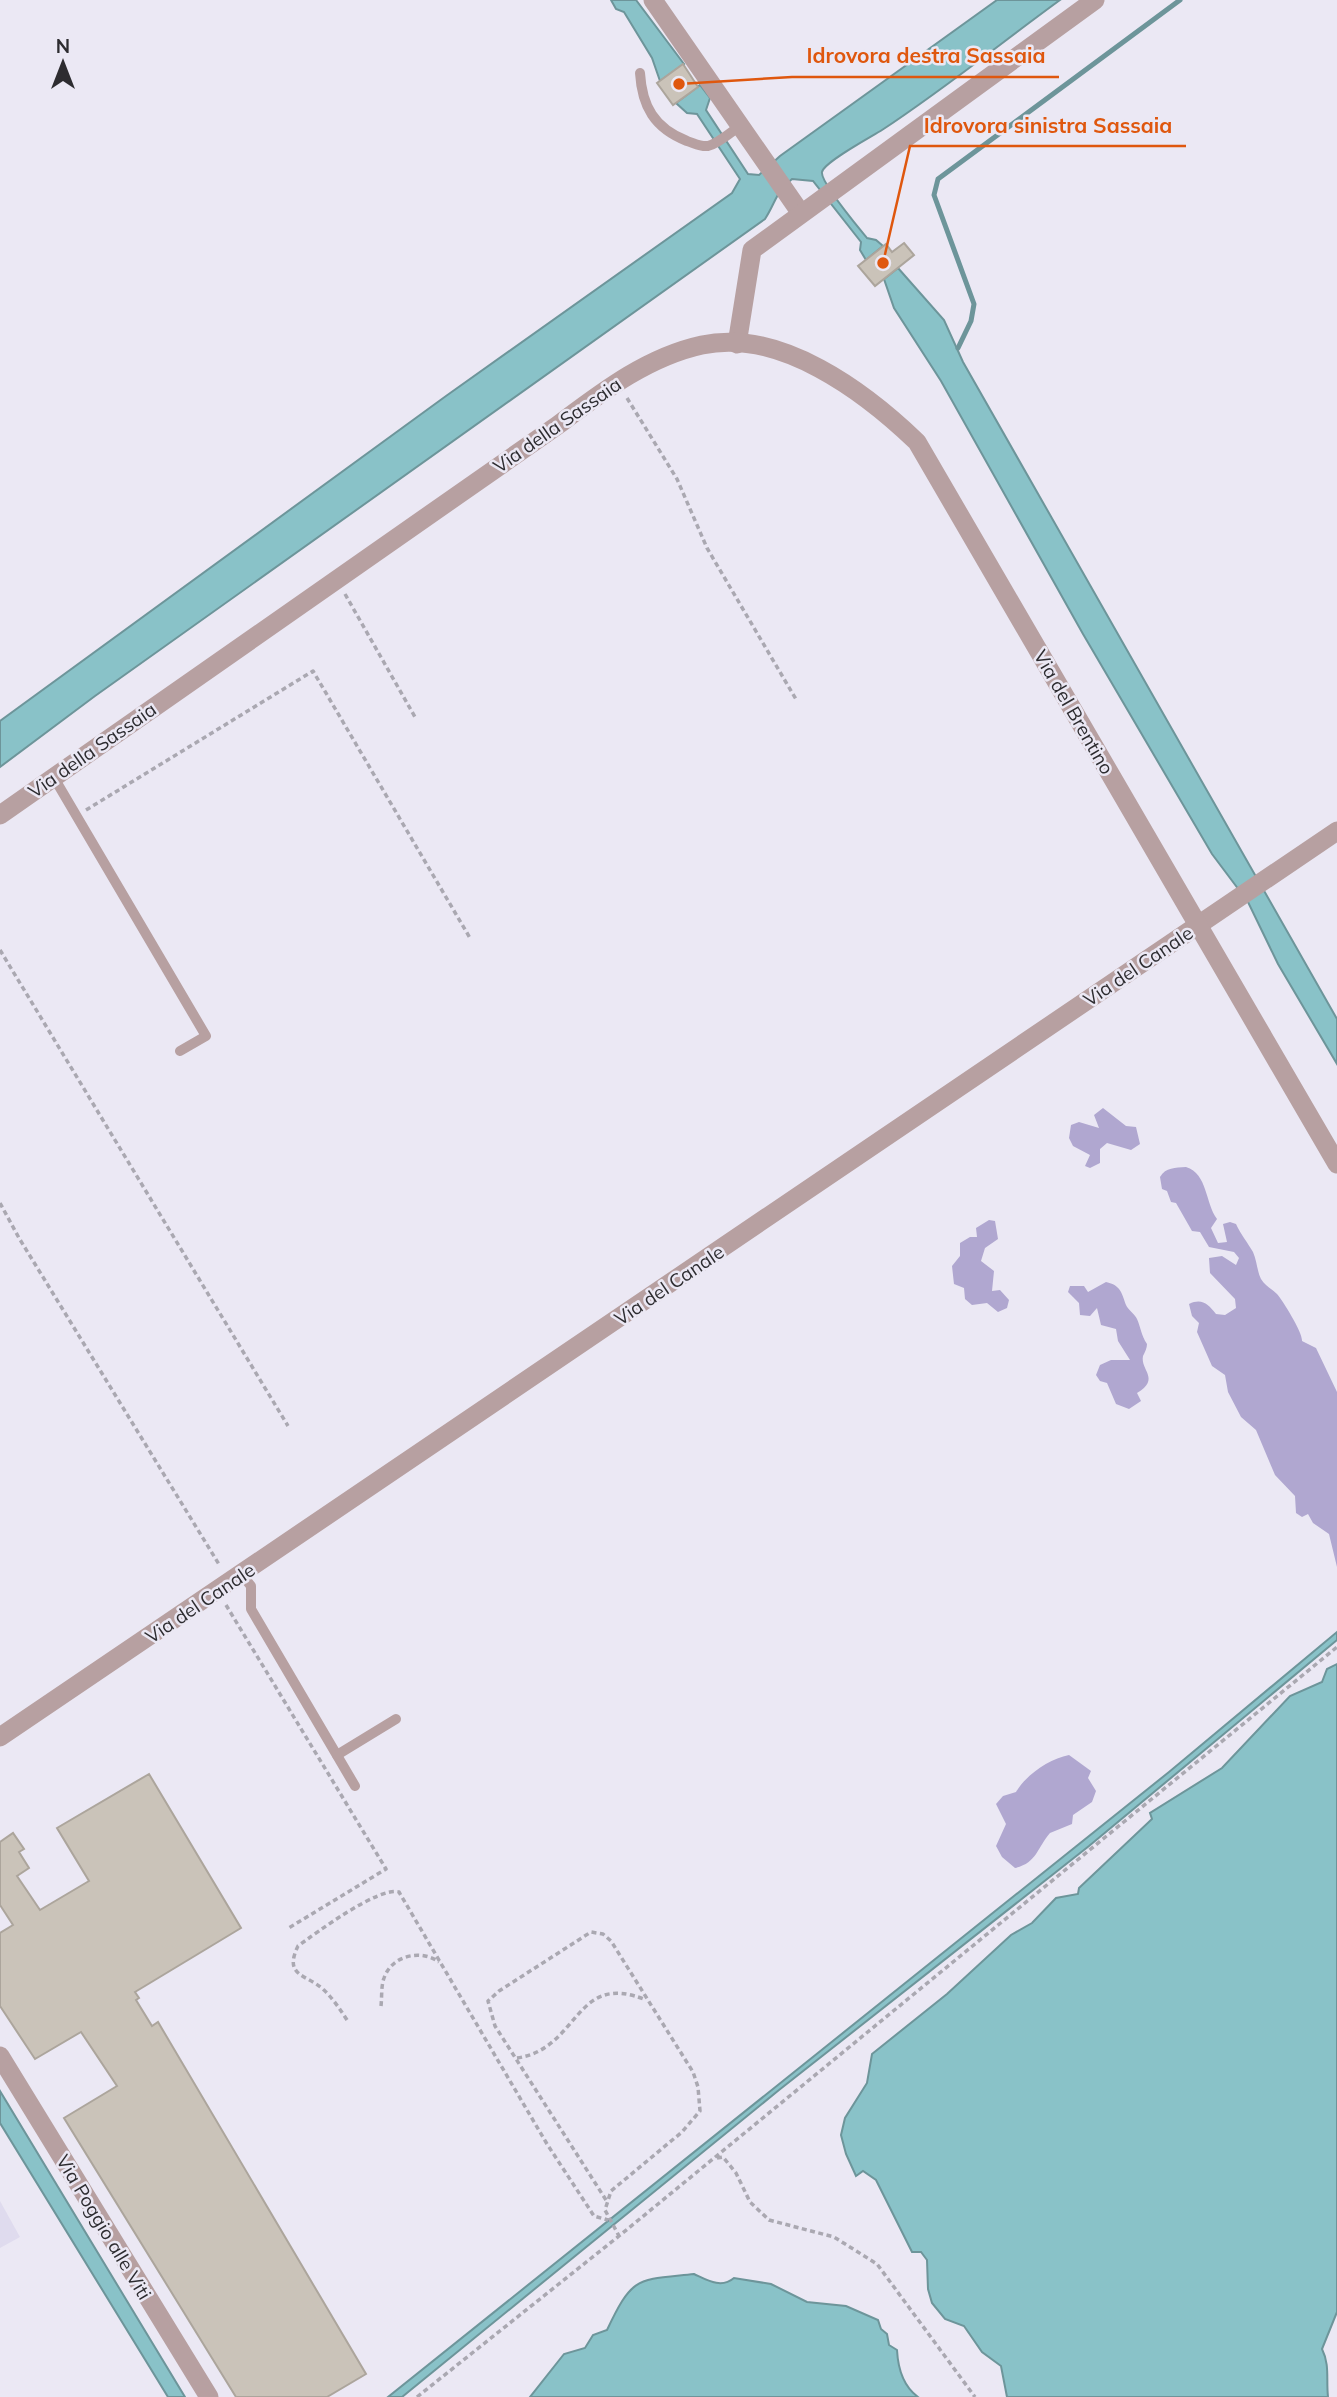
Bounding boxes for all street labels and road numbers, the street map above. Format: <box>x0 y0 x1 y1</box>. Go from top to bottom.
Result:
street label: Via della Sassaia <box>488 372 626 478</box>
street label: Via del Brentino <box>1029 646 1119 778</box>
street label: Via della Sassaia <box>23 697 161 803</box>
street label: Via del Canale <box>1079 921 1197 1011</box>
street label: Via del Canale <box>610 1240 728 1330</box>
street label: Via del Canale <box>141 1558 259 1648</box>
street label: Via Poggio alle Viti <box>51 2150 157 2304</box>

